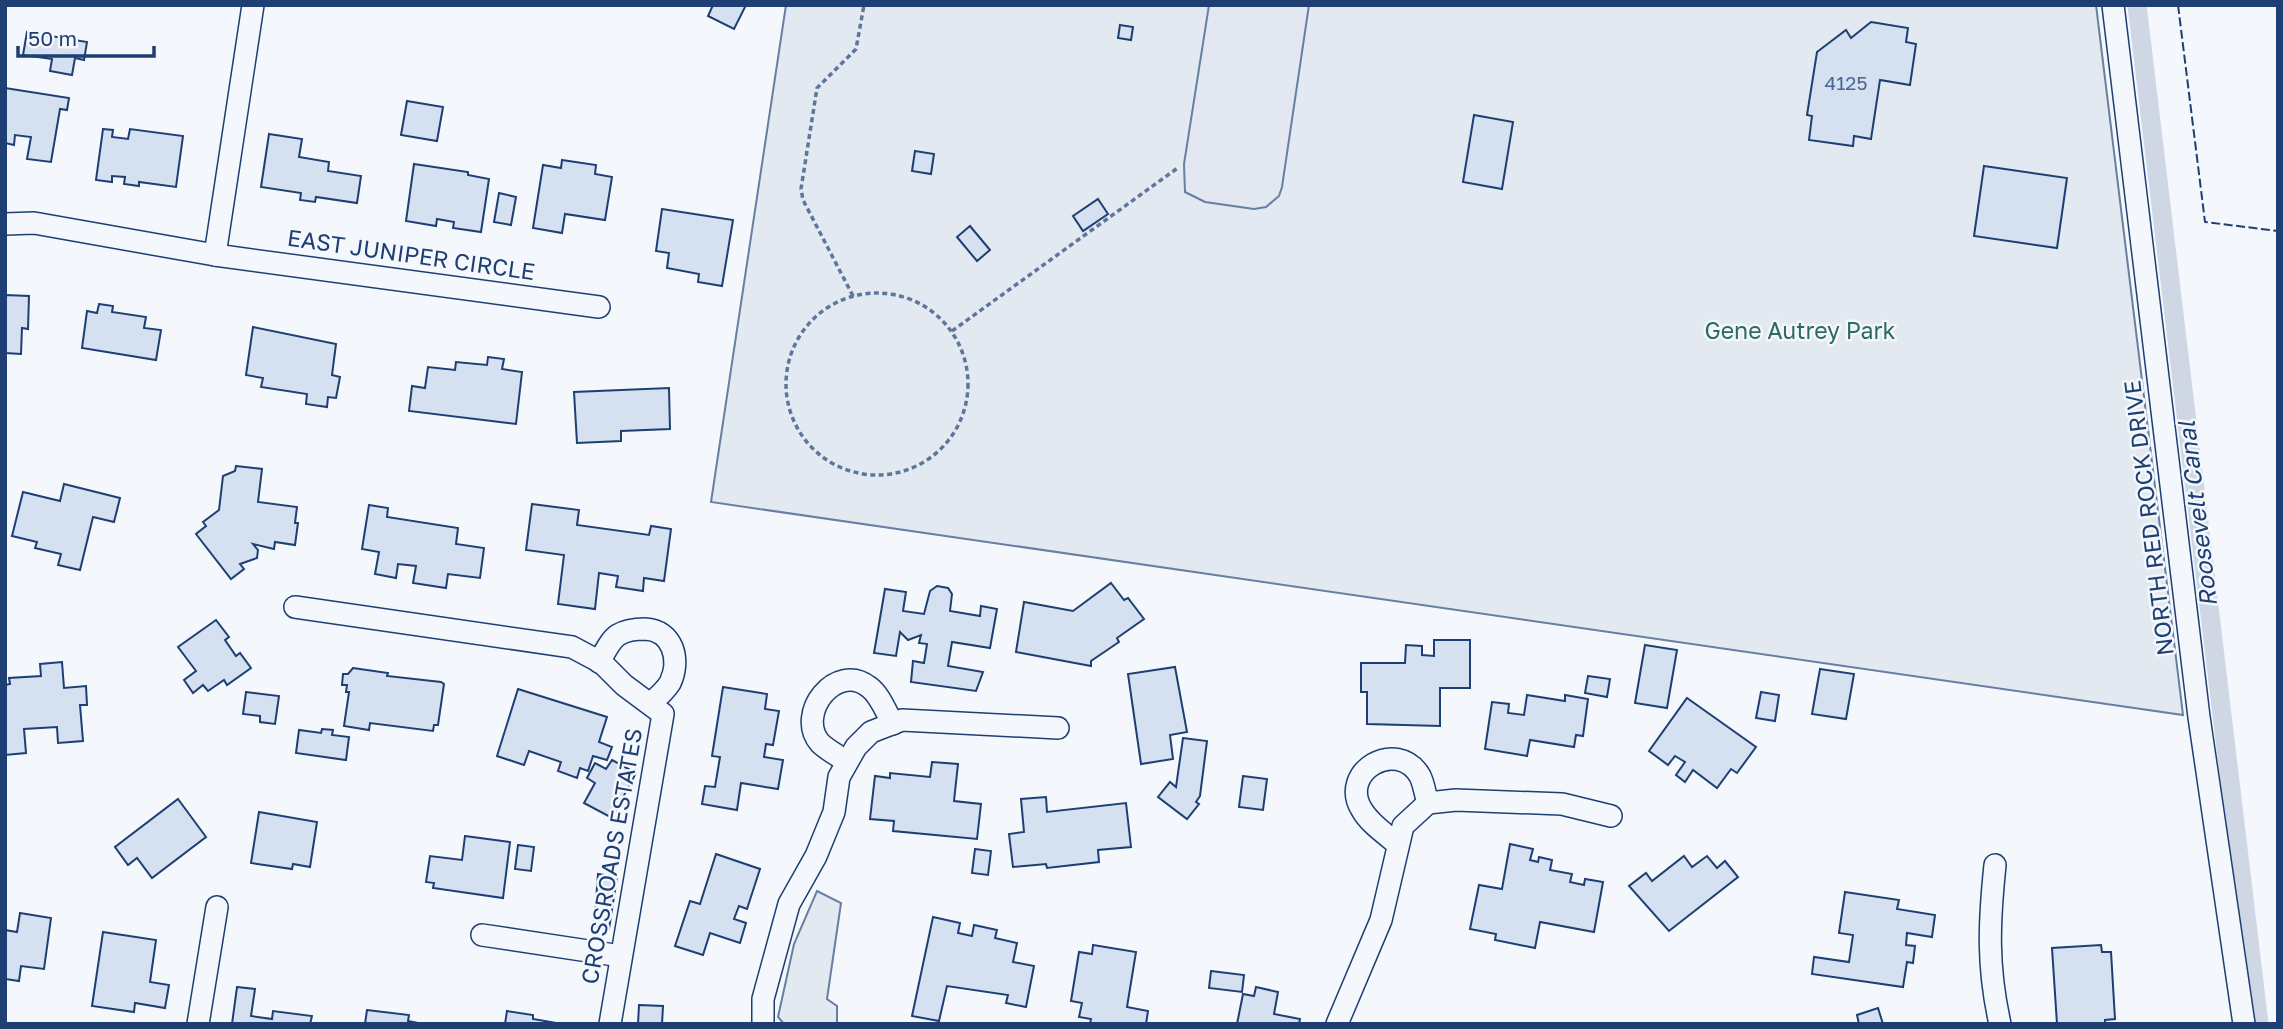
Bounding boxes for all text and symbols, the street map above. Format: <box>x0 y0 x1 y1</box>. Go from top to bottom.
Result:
scale bar <box>18 14 154 58</box>
text: 50 m <box>28 25 77 51</box>
house number: 4125 <box>1825 71 1867 94</box>
street label: EAST JUNIPER CIRCLE <box>286 223 537 285</box>
park label: Gene Autrey Park <box>1705 316 1895 344</box>
street label: NORTH RED ROCK DRIVE <box>2117 379 2179 657</box>
water label: Roosevelt Canal <box>2171 419 2222 609</box>
street label: CROSSROADS ESTATES <box>575 726 647 986</box>

